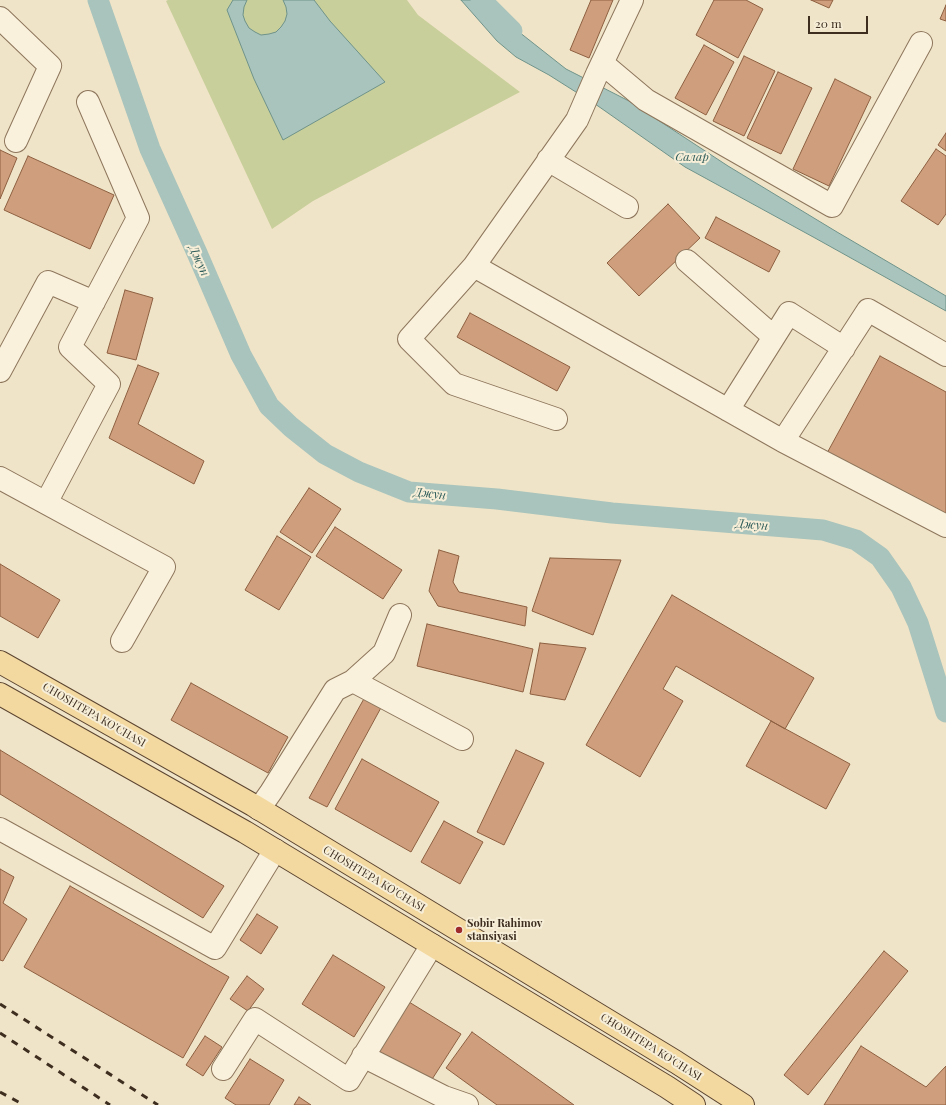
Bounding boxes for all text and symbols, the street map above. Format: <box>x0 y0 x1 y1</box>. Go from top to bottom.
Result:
scale bar <box>810 8 870 34</box>
text: 20 m <box>815 15 842 31</box>
water label: Салар <box>675 150 709 164</box>
water label: Джун <box>186 243 212 279</box>
water label: Джун <box>413 485 447 503</box>
water label: Джун <box>735 516 769 534</box>
street label: CHOSHTEPA KO'CHASI <box>40 680 148 750</box>
street label: CHOSHTEPA KO'CHASI <box>321 843 427 915</box>
place label: Sobir Rahimov stansiyasi <box>467 917 542 943</box>
marker: Sobir Rahimov stansiyasi <box>454 925 464 935</box>
street label: CHOSHTEPA KO'CHASI <box>598 1010 704 1084</box>

